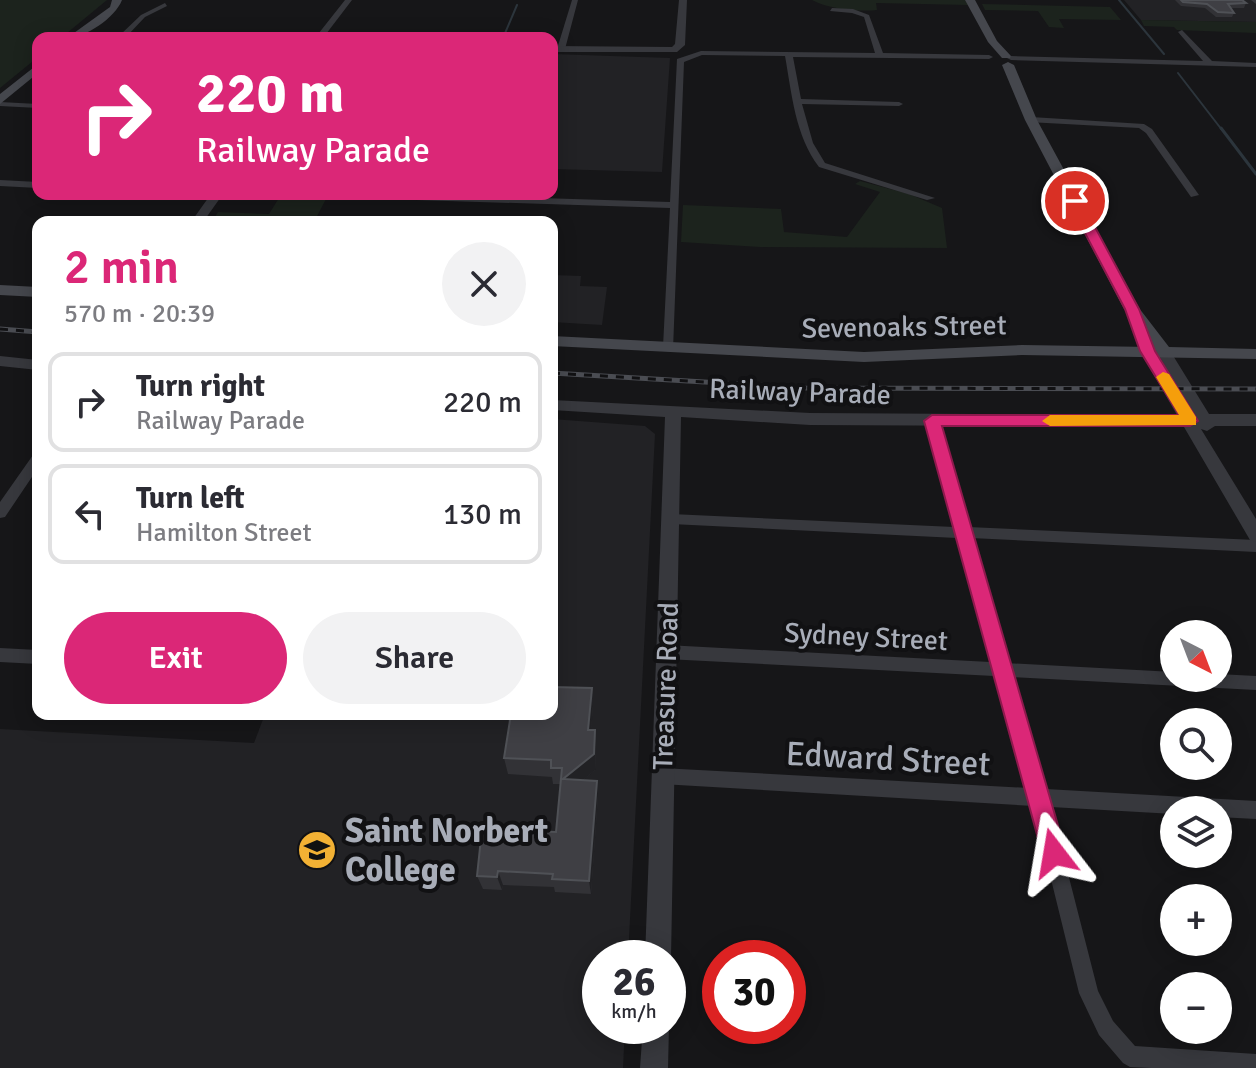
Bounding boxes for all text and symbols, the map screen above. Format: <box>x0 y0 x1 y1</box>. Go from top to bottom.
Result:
text: 220 m <box>196 59 344 128</box>
icon: right <box>64 64 168 168</box>
text: Railway Parade <box>196 128 430 173</box>
pin <box>1041 167 1109 235</box>
icon: arrive <box>1053 179 1097 223</box>
text: 2 min <box>64 238 179 297</box>
button: close <box>442 242 526 326</box>
text: 570 m · 20:39 <box>64 298 215 330</box>
street label: Sevenoaks Street <box>801 308 1007 346</box>
text: Turn right <box>136 368 265 405</box>
street label: Railway Parade <box>708 372 892 412</box>
icon: right <box>68 380 112 424</box>
text: 220 m <box>443 384 522 421</box>
text: Railway Parade <box>136 405 305 437</box>
text: Turn left <box>136 480 245 517</box>
icon: left <box>68 492 112 536</box>
text: 130 m <box>443 496 522 533</box>
text: Hamilton Street <box>136 517 312 549</box>
street label: Treasure Road <box>646 602 686 770</box>
button: Exit <box>64 612 287 704</box>
button: Share <box>303 612 526 704</box>
street label: Sydney Street <box>783 616 949 658</box>
north arrow <box>1160 620 1232 692</box>
map controls <box>1160 620 1232 1044</box>
button: search <box>1160 708 1232 780</box>
street label: Edward Street <box>785 733 991 785</box>
button: layers <box>1160 796 1232 868</box>
place label: Saint Norbert College <box>345 810 548 891</box>
position arrow <box>1012 811 1096 895</box>
school or university icon: Saint Norbert College <box>296 829 338 871</box>
button: + <box>1160 884 1232 956</box>
speed limit sign: 30 <box>702 940 806 1044</box>
text: 26 <box>612 957 656 1007</box>
button: − <box>1160 972 1232 1044</box>
text: km/h <box>611 999 657 1024</box>

